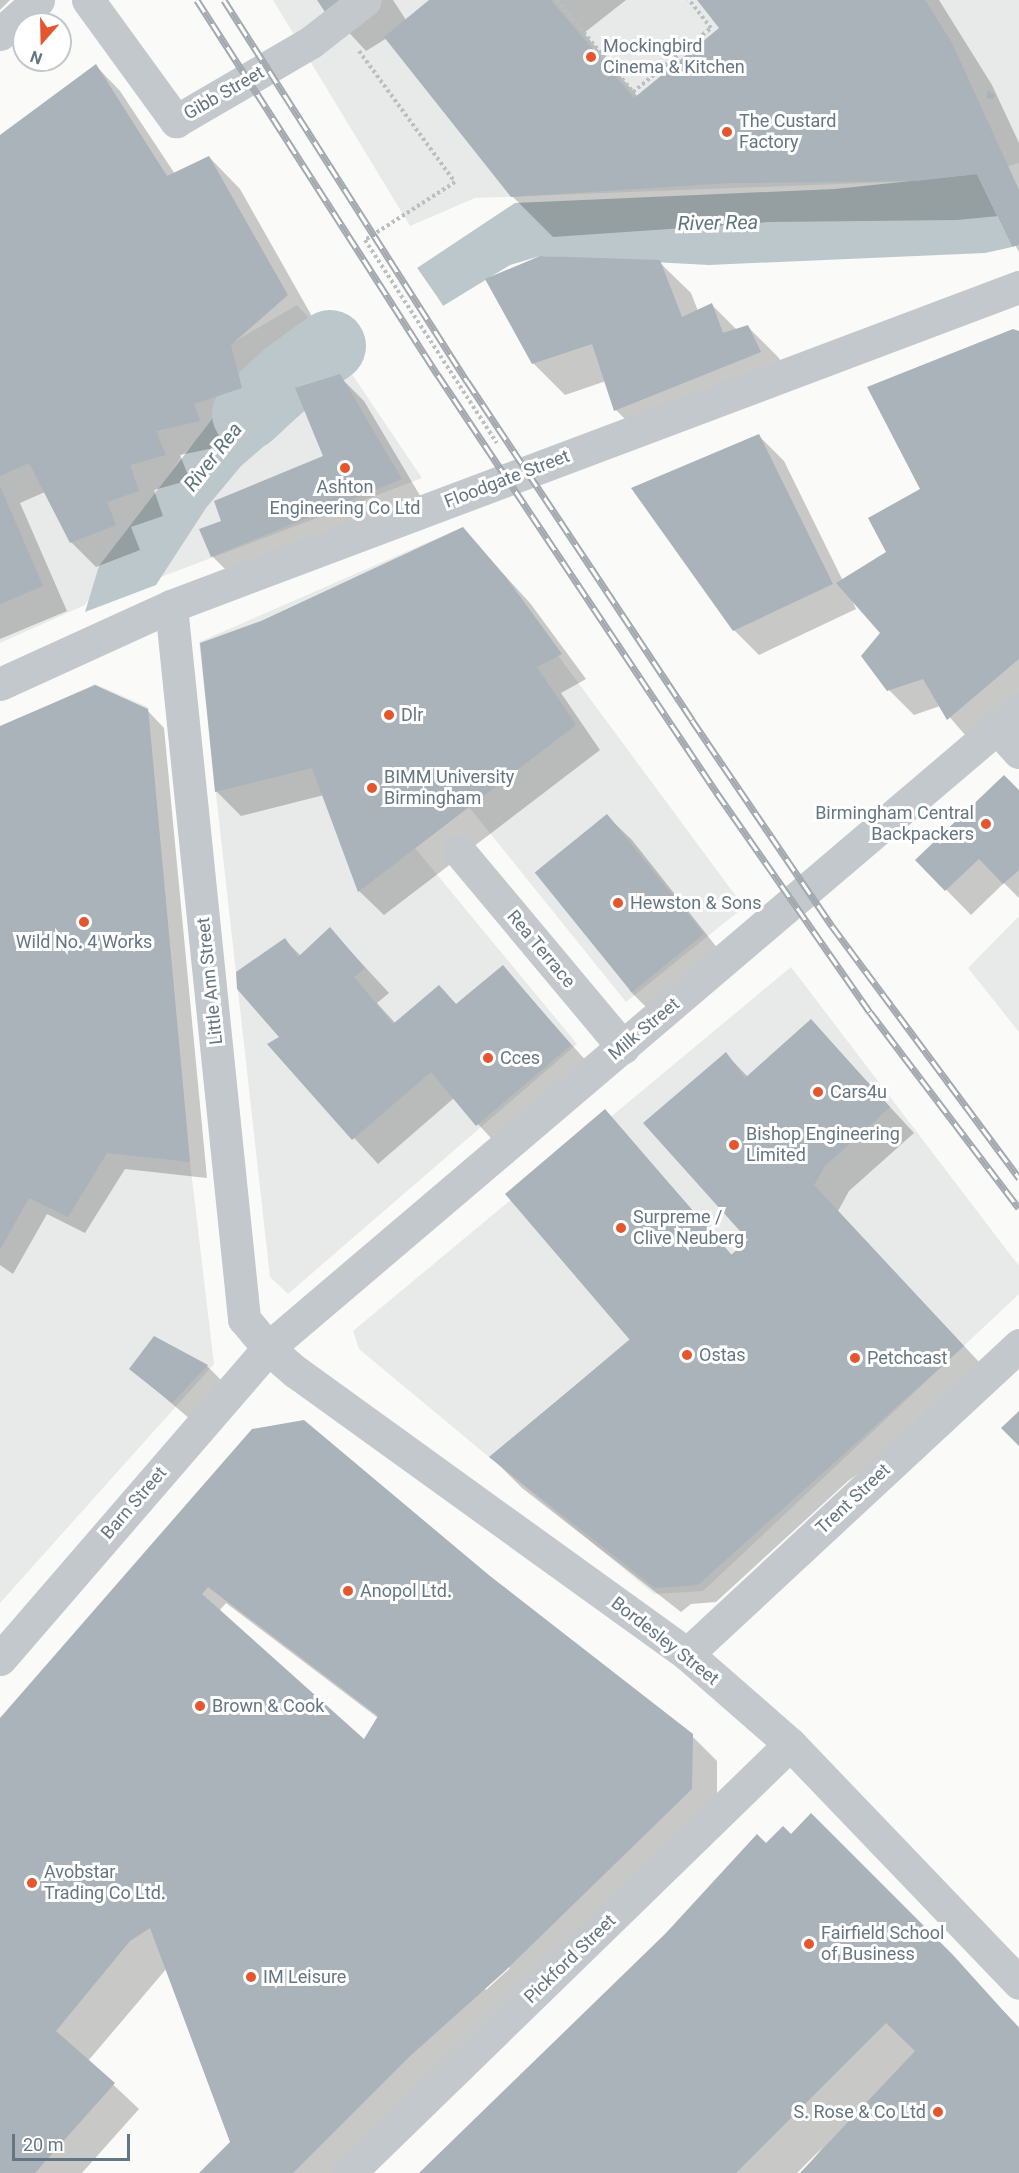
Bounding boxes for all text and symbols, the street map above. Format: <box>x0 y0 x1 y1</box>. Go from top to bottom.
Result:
north arrow <box>12 12 72 72</box>
place label: Mockingbird Cinema & Kitchen <box>603 36 745 78</box>
text: N <box>28 47 45 68</box>
marker: Mockingbird Cinema & Kitchen <box>584 50 598 64</box>
street label: Gibb Street <box>180 61 268 125</box>
place label: The Custard Factory <box>739 111 836 154</box>
marker: The Custard Factory <box>720 125 734 139</box>
water label: River Rea <box>678 210 758 236</box>
water label: River Rea <box>179 418 247 496</box>
street label: Floodgate Street <box>441 445 573 513</box>
marker: Ashton Engineering Co Ltd <box>338 461 352 475</box>
place label: Ashton Engineering Co Ltd <box>270 477 420 520</box>
place label: Dlr <box>401 704 423 726</box>
marker: Dlr <box>382 708 396 722</box>
place label: BIMM University Birmingham <box>384 767 514 810</box>
marker: BIMM University Birmingham <box>365 781 379 795</box>
place label: Birmingham Central Backpackers <box>815 803 974 846</box>
marker: Birmingham Central Backpackers <box>979 817 993 831</box>
place label: Hewston & Sons <box>630 892 761 914</box>
marker: Hewston & Sons <box>611 896 625 910</box>
street label: Rea Terrace <box>502 906 580 992</box>
marker: Wild No. 4 Works <box>77 915 91 929</box>
street label: Little Ann Street <box>193 916 227 1046</box>
place label: Wild No. 4 Works <box>16 931 152 953</box>
street label: Milk Street <box>604 993 684 1065</box>
place label: Cces <box>500 1047 540 1069</box>
marker: Cces <box>481 1051 495 1065</box>
place label: Cars4u <box>830 1081 887 1103</box>
marker: Cars4u <box>811 1085 825 1099</box>
place label: Bishop Engineering Limited <box>746 1124 900 1166</box>
marker: Bishop Engineering Limited <box>727 1138 741 1152</box>
place label: Surpreme / Clive Neuberg <box>633 1207 744 1250</box>
marker: Surpreme / Clive Neuberg <box>614 1221 628 1235</box>
place label: Ostas <box>699 1344 746 1366</box>
place label: Petchcast <box>867 1347 947 1369</box>
marker: Ostas <box>680 1348 694 1362</box>
marker: Petchcast <box>848 1351 862 1365</box>
street label: Trent Street <box>812 1459 894 1539</box>
street label: Barn Street <box>97 1462 171 1544</box>
place label: Anopol Ltd. <box>360 1580 452 1602</box>
marker: Anopol Ltd. <box>341 1584 355 1598</box>
street label: Bordesley Street <box>607 1592 723 1690</box>
place label: Brown & Cook <box>212 1695 324 1717</box>
marker: Brown & Cook <box>193 1699 207 1713</box>
place label: Avobstar Trading Co Ltd. <box>44 1862 166 1904</box>
marker: Avobstar Trading Co Ltd. <box>25 1876 39 1890</box>
street label: Pickford Street <box>520 1910 620 2008</box>
place label: Fairfield School of Business <box>821 1923 944 1966</box>
marker: Fairfield School of Business <box>802 1937 816 1951</box>
place label: IM Leisure <box>263 1966 346 1988</box>
marker: IM Leisure <box>244 1970 258 1984</box>
place label: S. Rose & Co Ltd <box>794 2101 926 2123</box>
marker: S. Rose & Co Ltd <box>931 2105 945 2119</box>
scale bar <box>15 2122 134 2160</box>
text: 20 m <box>23 2134 63 2155</box>

